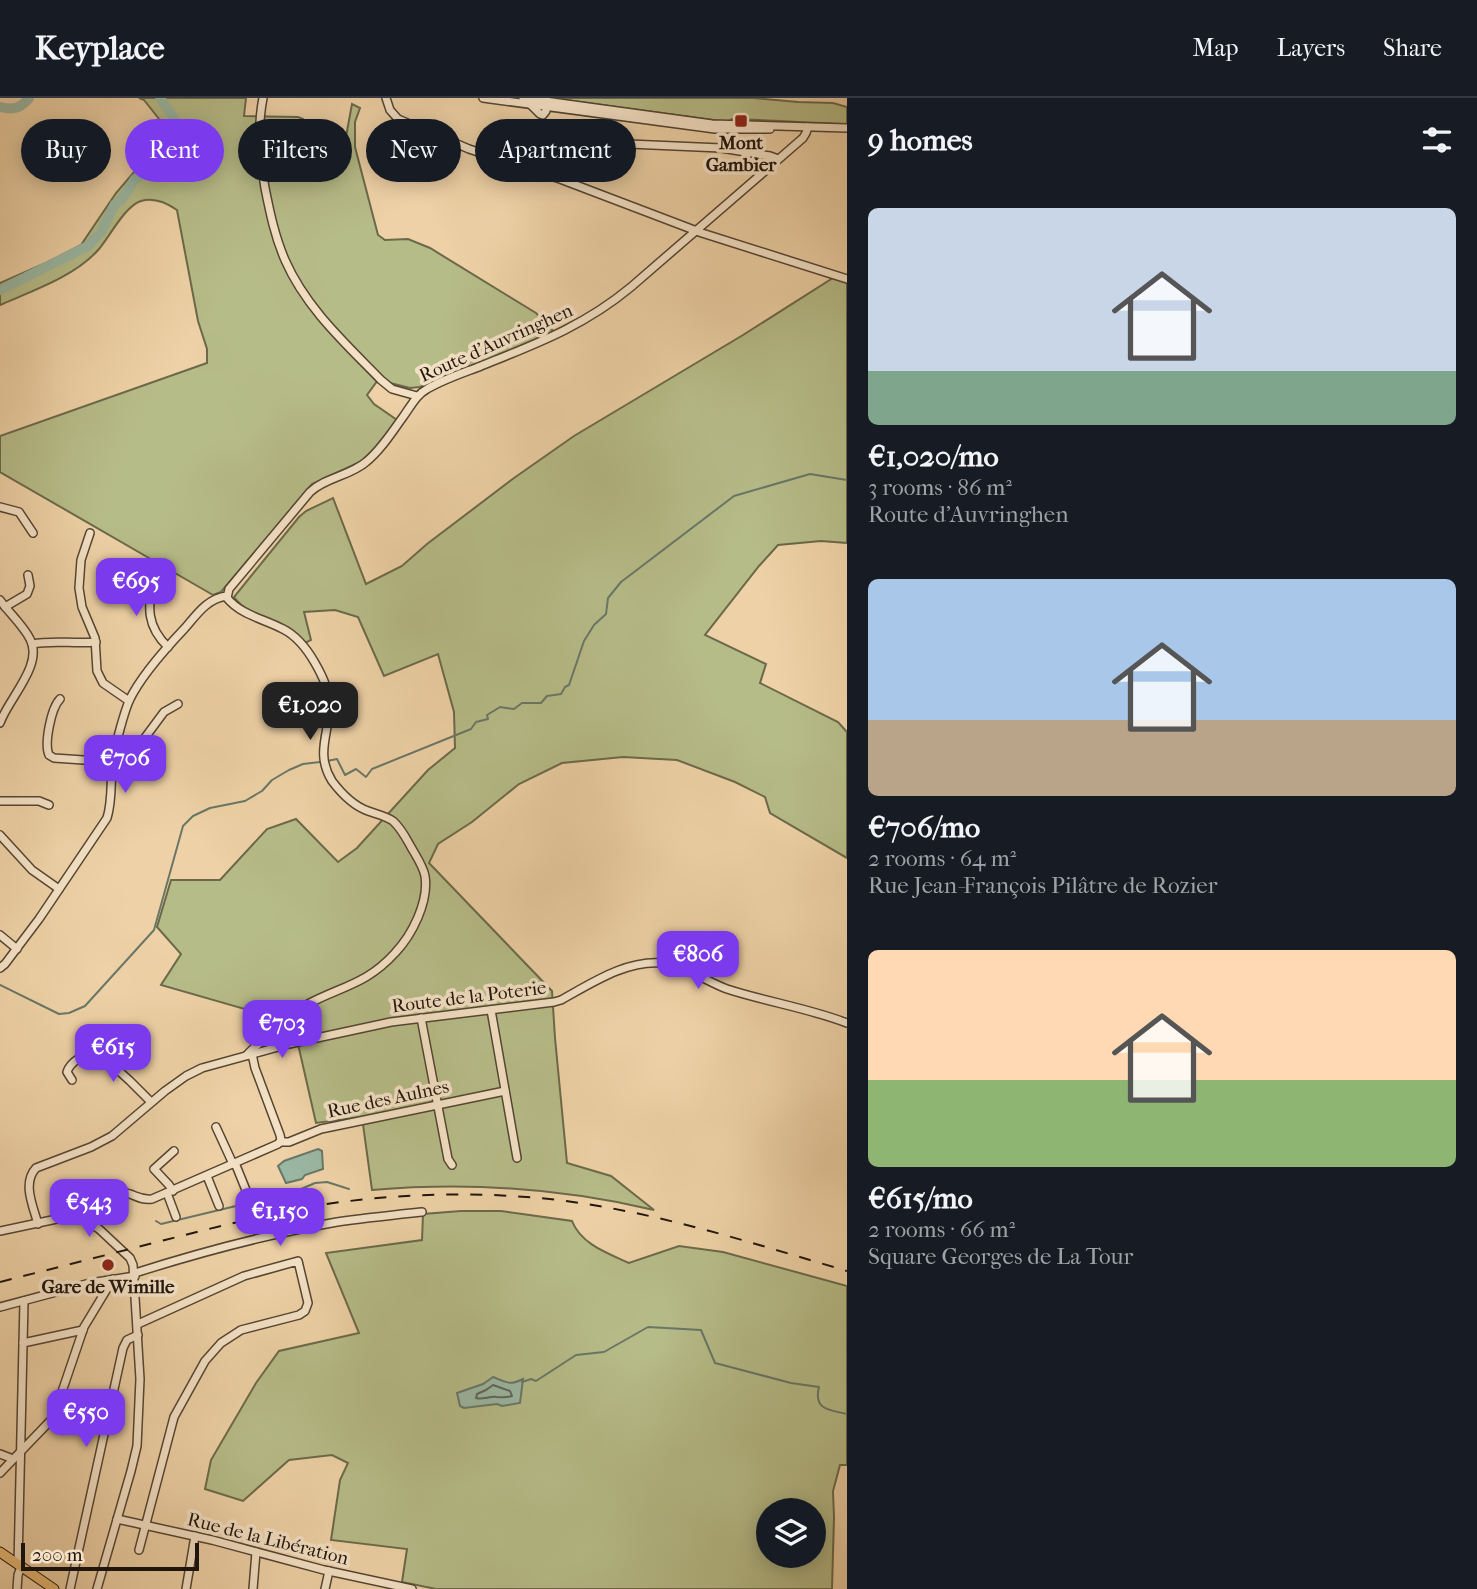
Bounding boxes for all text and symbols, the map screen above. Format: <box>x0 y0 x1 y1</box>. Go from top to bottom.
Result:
text: Keyplace <box>35 29 165 68</box>
text: Map <box>1193 34 1239 62</box>
text: Layers <box>1277 34 1345 62</box>
text: Share <box>1383 34 1442 62</box>
marker: Mont Gambier <box>733 113 749 129</box>
chip: Buy <box>21 119 111 182</box>
chip: Rent <box>125 119 224 182</box>
chip: Filters <box>238 119 352 182</box>
chip: New <box>366 119 461 182</box>
chip: Apartment <box>475 119 636 182</box>
icon: filters <box>1418 121 1456 159</box>
text: 9 homes <box>868 123 973 158</box>
place label: Mont Gambier <box>706 132 777 176</box>
icon: home <box>1099 253 1225 379</box>
street label: Route d'Auvringhen <box>416 299 576 387</box>
text: €1,020/mo <box>868 439 999 474</box>
text: 3 rooms · 86 m² <box>868 474 1012 501</box>
text: Route d'Auvringhen <box>868 501 1069 528</box>
pin: €695 <box>95 559 177 618</box>
text: €695 <box>112 567 160 594</box>
icon: home <box>1099 624 1225 750</box>
pin: €1,020 <box>253 682 367 742</box>
text: €1,020 <box>278 691 342 718</box>
pin: €706 <box>84 736 166 795</box>
text: €706 <box>100 744 150 771</box>
text: €706/mo <box>868 810 980 845</box>
text: 2 rooms · 64 m² <box>868 845 1016 872</box>
text: Rue Jean-François Pilâtre de Rozier <box>868 872 1217 899</box>
pin: €806 <box>657 932 739 991</box>
text: €806 <box>673 940 723 967</box>
street label: Route de la Poterie <box>390 977 548 1017</box>
icon: home <box>1099 995 1225 1121</box>
pin: €703 <box>241 1000 323 1060</box>
text: €703 <box>259 1009 305 1036</box>
pin: €615 <box>72 1024 154 1084</box>
text: €615 <box>91 1033 135 1060</box>
street label: Rue des Aulnes <box>325 1075 451 1123</box>
pin: €543 <box>48 1180 130 1239</box>
text: €615/mo <box>868 1181 973 1216</box>
text: €543 <box>66 1188 112 1215</box>
pin: €1,150 <box>223 1188 337 1248</box>
text: €1,150 <box>251 1197 309 1224</box>
text: 2 rooms · 66 m² <box>868 1216 1015 1243</box>
text: Square Georges de La Tour <box>868 1243 1133 1270</box>
marker: Gare de Wimille <box>100 1257 116 1273</box>
place label: Gare de Wimille <box>42 1276 175 1298</box>
pin: €550 <box>45 1390 127 1449</box>
text: €550 <box>63 1398 109 1425</box>
map controls <box>756 1498 826 1568</box>
button: layers <box>756 1498 826 1568</box>
street label: Rue de la Libération <box>185 1508 351 1570</box>
scale bar <box>21 1540 200 1572</box>
text: 200 m <box>32 1544 83 1566</box>

